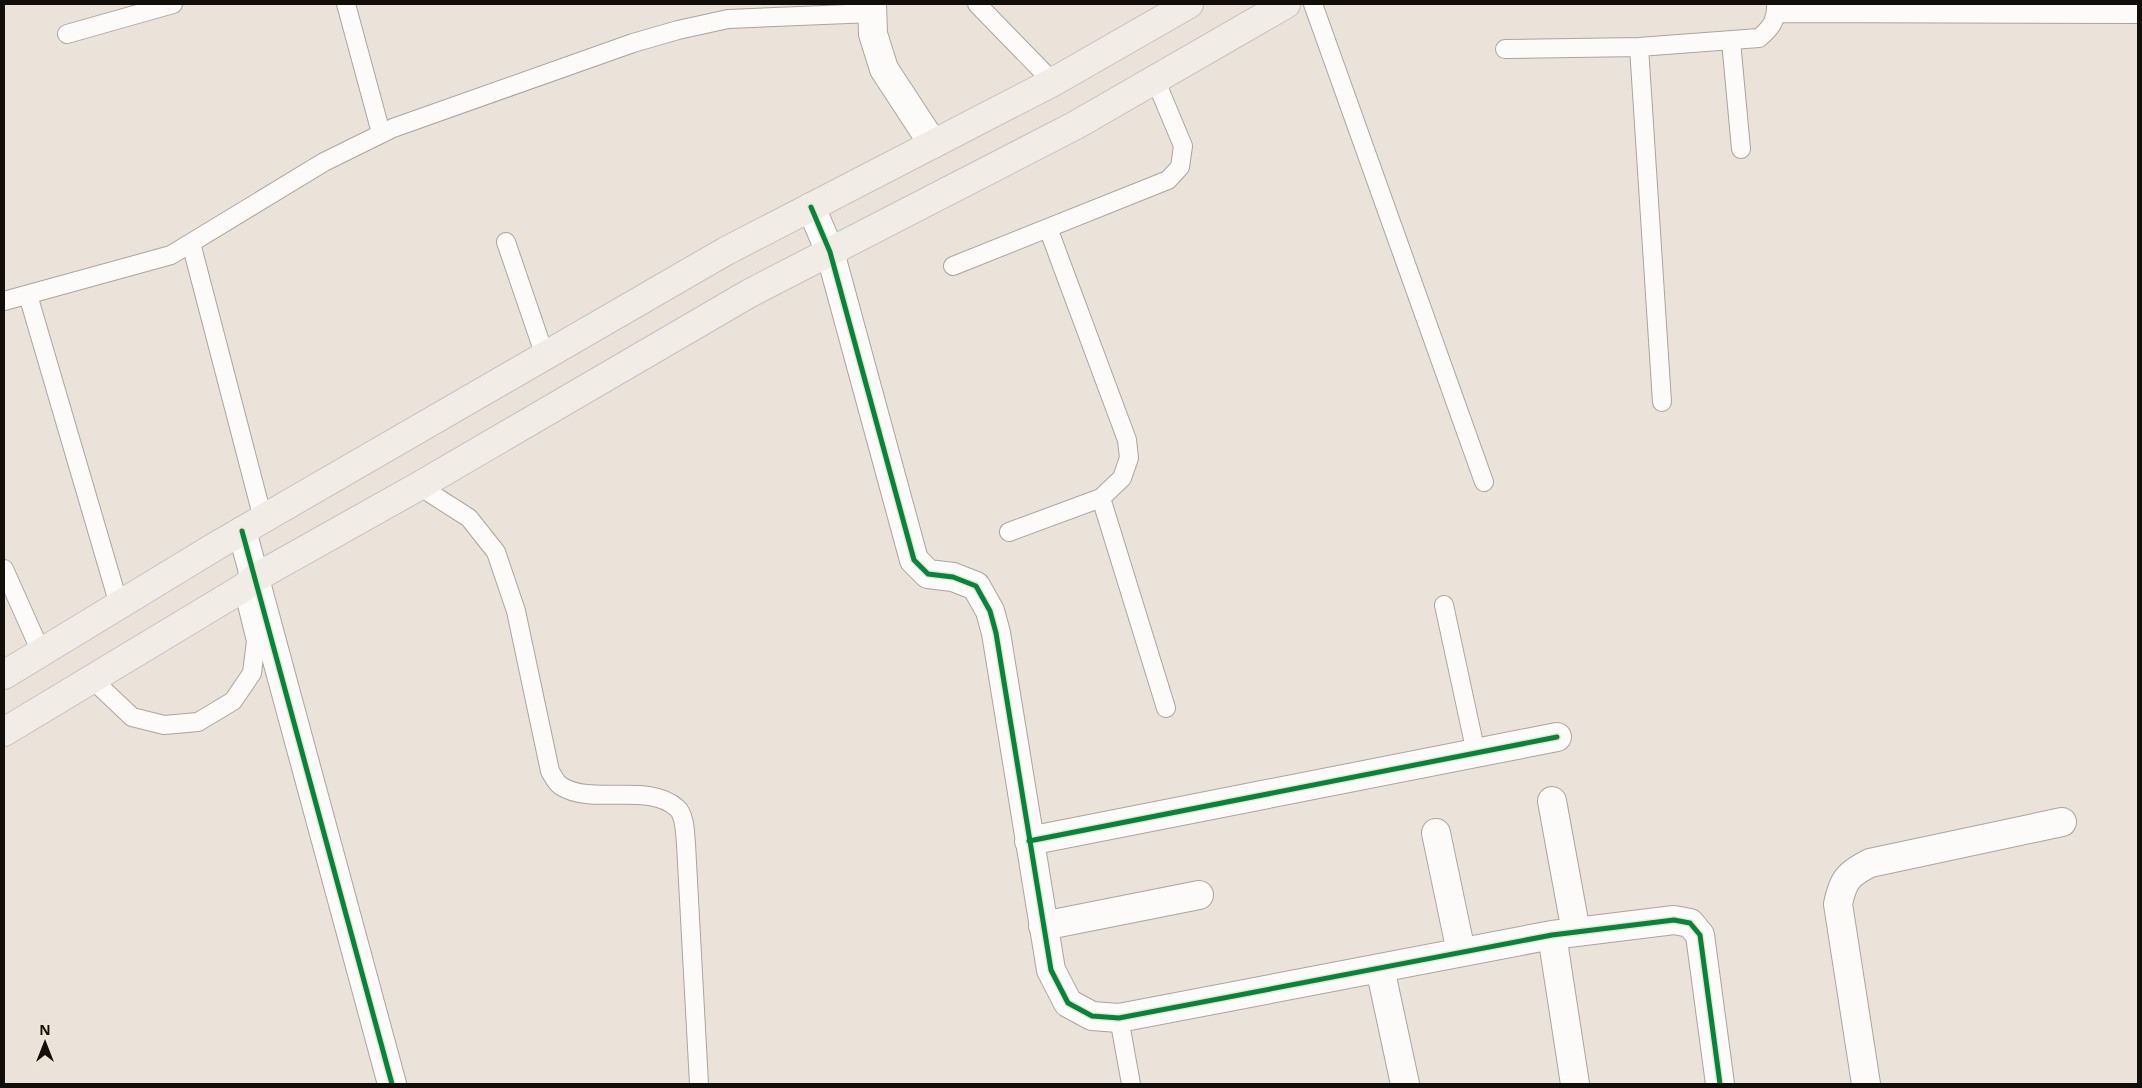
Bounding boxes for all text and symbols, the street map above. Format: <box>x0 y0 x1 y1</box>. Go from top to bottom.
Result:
north arrow <box>20 1018 70 1068</box>
text: N <box>39 1020 51 1039</box>

